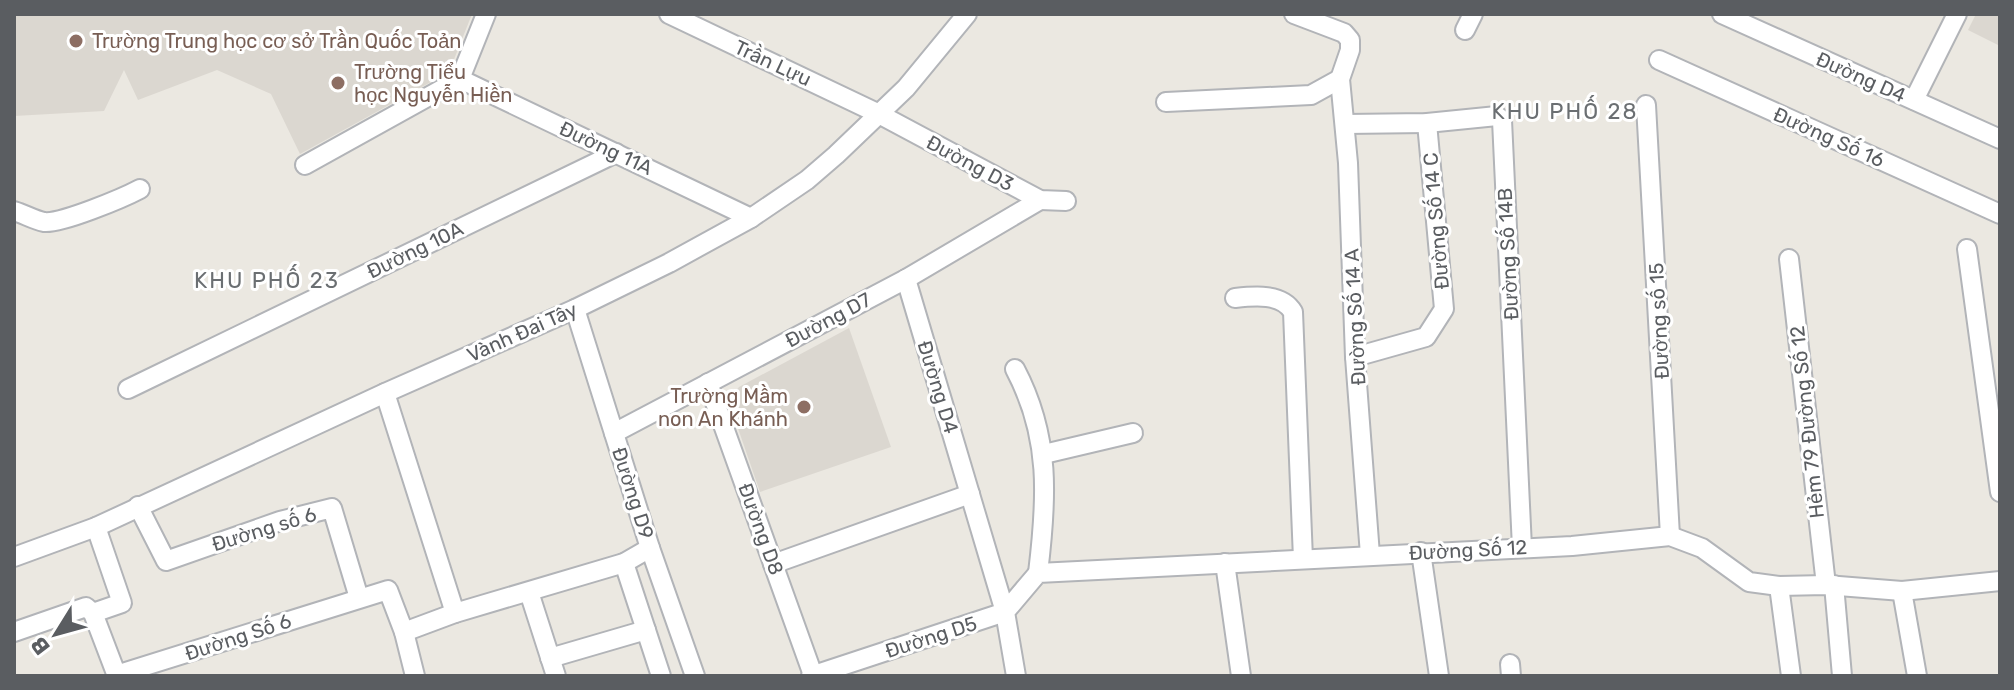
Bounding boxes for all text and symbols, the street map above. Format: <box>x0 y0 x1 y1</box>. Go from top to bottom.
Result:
place label: Trường Trung học cơ sở Trần Quốc Toản <box>92 29 461 53</box>
marker: Trường Trung học cơ sở Trần Quốc Toản <box>67 32 85 50</box>
street label: Trần Lựu <box>731 35 815 91</box>
street label: Đường D4 <box>1812 47 1910 107</box>
place label: Trường Tiểu học Nguyễn Hiền <box>354 60 512 107</box>
marker: Trường Tiểu học Nguyễn Hiền <box>329 74 347 92</box>
district label: KHU PHỐ 28 <box>1492 95 1638 125</box>
street label: Đường Số 16 <box>1770 102 1888 172</box>
street label: Đường 11A <box>556 116 656 180</box>
street label: Đường D3 <box>922 130 1018 196</box>
street label: Đường Số 14 C <box>1418 151 1454 291</box>
street label: Đường Số 14B <box>1492 187 1523 321</box>
street label: Đường 10A <box>363 216 467 284</box>
street label: Đường Số 14 A <box>1339 248 1371 386</box>
street label: Đường số 15 <box>1644 262 1674 380</box>
district label: KHU PHỐ 23 <box>194 264 340 294</box>
street label: Đường D7 <box>781 287 875 353</box>
street label: Vành Đai Tây <box>463 297 581 367</box>
street label: Hẻm 79 Đường Số 12 <box>1785 324 1829 520</box>
street label: Đường D4 <box>913 338 963 436</box>
place label: Trường Mầm non An Khánh <box>658 384 788 431</box>
marker: Trường Mầm non An Khánh <box>795 398 813 416</box>
street label: Đường D9 <box>607 444 659 542</box>
street label: Đường D8 <box>733 480 789 578</box>
street label: Đường số 6 <box>209 501 319 556</box>
street label: Đường Số 12 <box>1408 535 1528 565</box>
north arrow <box>16 594 96 674</box>
street label: Đường Số 6 <box>182 608 294 665</box>
street label: Đường D5 <box>882 611 980 663</box>
text: B <box>25 631 56 660</box>

